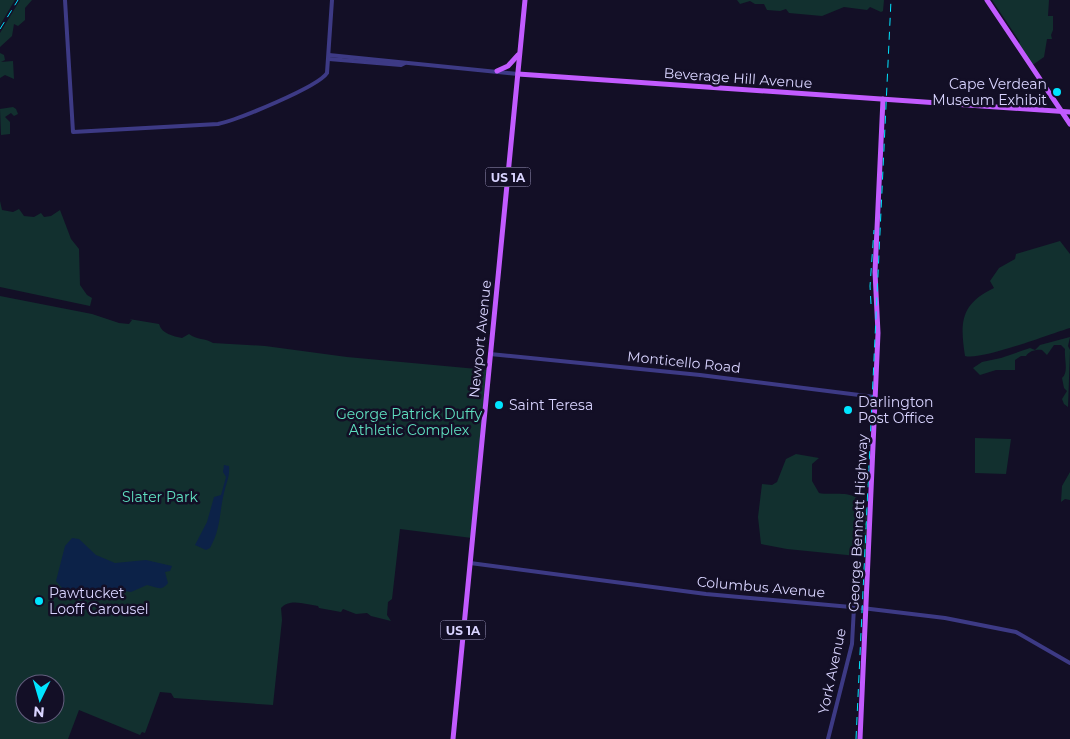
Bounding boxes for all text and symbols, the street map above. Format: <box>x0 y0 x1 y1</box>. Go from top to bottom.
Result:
street label: Beverage Hill Avenue <box>663 64 813 92</box>
place label: Cape Verdean Museum Exhibit <box>932 75 1047 109</box>
marker: Cape Verdean Museum Exhibit <box>1051 86 1063 98</box>
road number: US 1A <box>486 168 530 186</box>
street label: Newport Avenue <box>465 279 495 399</box>
street label: Monticello Road <box>626 347 742 377</box>
place label: Darlington Post Office <box>858 393 934 427</box>
place label: Saint Teresa <box>509 396 593 414</box>
marker: Saint Teresa <box>493 399 505 411</box>
marker: Darlington Post Office <box>842 404 854 416</box>
park label: George Patrick Duffy Athletic Complex <box>336 405 482 439</box>
street label: George Bennett Highway <box>844 433 872 612</box>
park label: Slater Park <box>122 488 199 506</box>
street label: Columbus Avenue <box>696 572 826 602</box>
place label: Pawtucket Looff Carousel <box>49 584 149 618</box>
marker: Pawtucket Looff Carousel <box>33 595 45 607</box>
road number: US 1A <box>440 620 486 640</box>
street label: York Avenue <box>814 626 850 716</box>
north arrow <box>15 674 65 724</box>
text: N <box>32 702 45 721</box>

